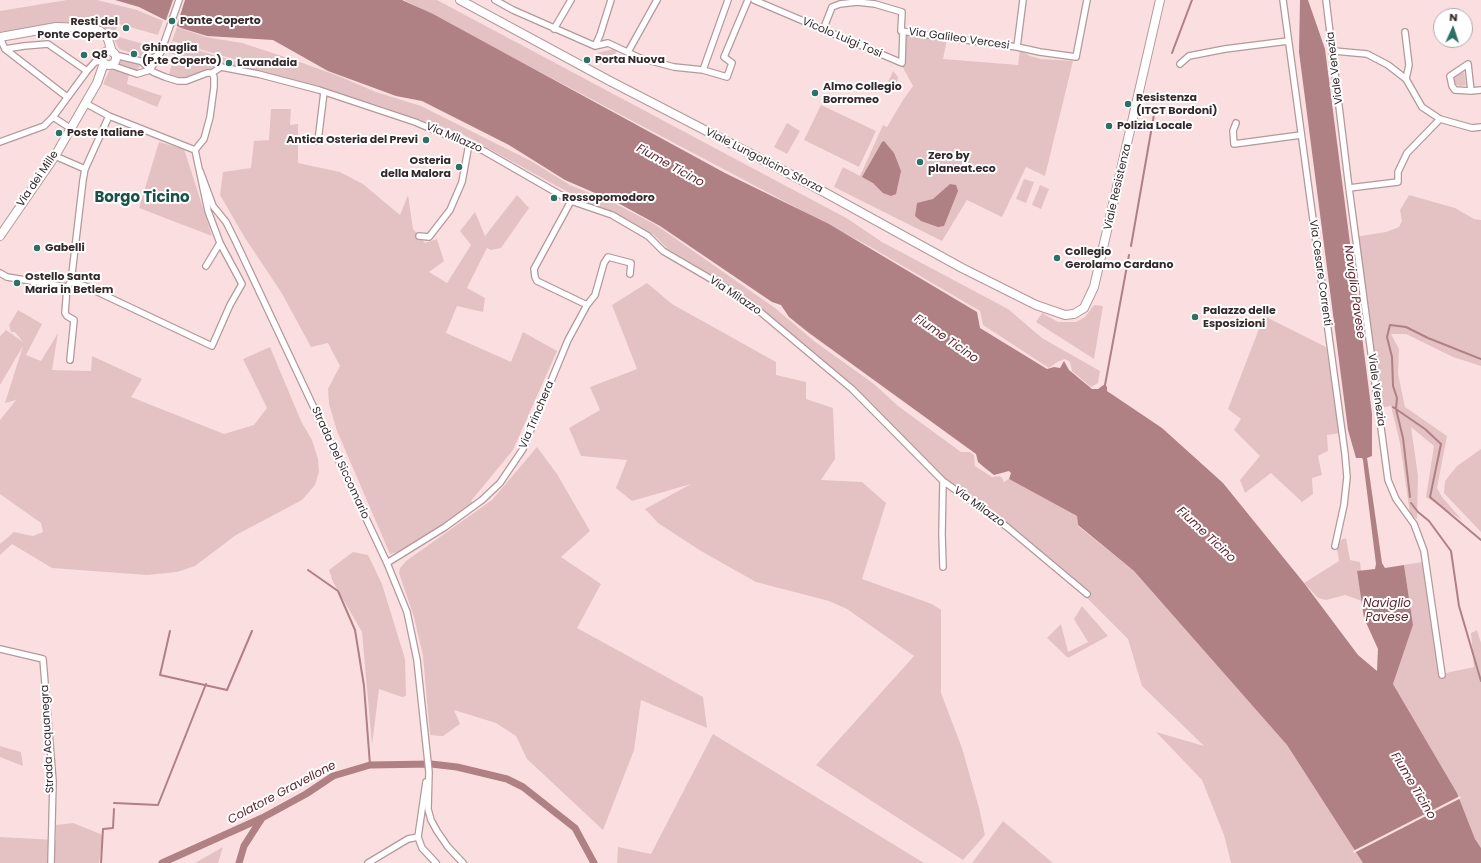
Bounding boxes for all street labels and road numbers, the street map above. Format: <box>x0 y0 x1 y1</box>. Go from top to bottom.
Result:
street label: Vicolo Luigi Tosi <box>800 15 884 61</box>
street label: Via Galileo Vercesi <box>908 25 1010 53</box>
street label: Viale Venezia <box>1324 31 1346 105</box>
street label: Via Milazzo <box>424 120 484 156</box>
street label: Viale Lungoticino Sforza <box>703 126 825 196</box>
street label: Viale Resistenza <box>1102 143 1134 231</box>
street label: Via dei Mille <box>14 148 62 210</box>
street label: Via Cesare Correnti <box>1306 219 1334 327</box>
street label: Via Milazzo <box>706 274 764 318</box>
street label: Viale Venezia <box>1364 353 1388 427</box>
street label: Via Trinchera <box>517 379 557 451</box>
street label: Strada Del Siccomario <box>308 405 372 521</box>
street label: Via Milazzo <box>951 484 1007 530</box>
street label: Strada Acquanegra <box>39 684 57 794</box>

